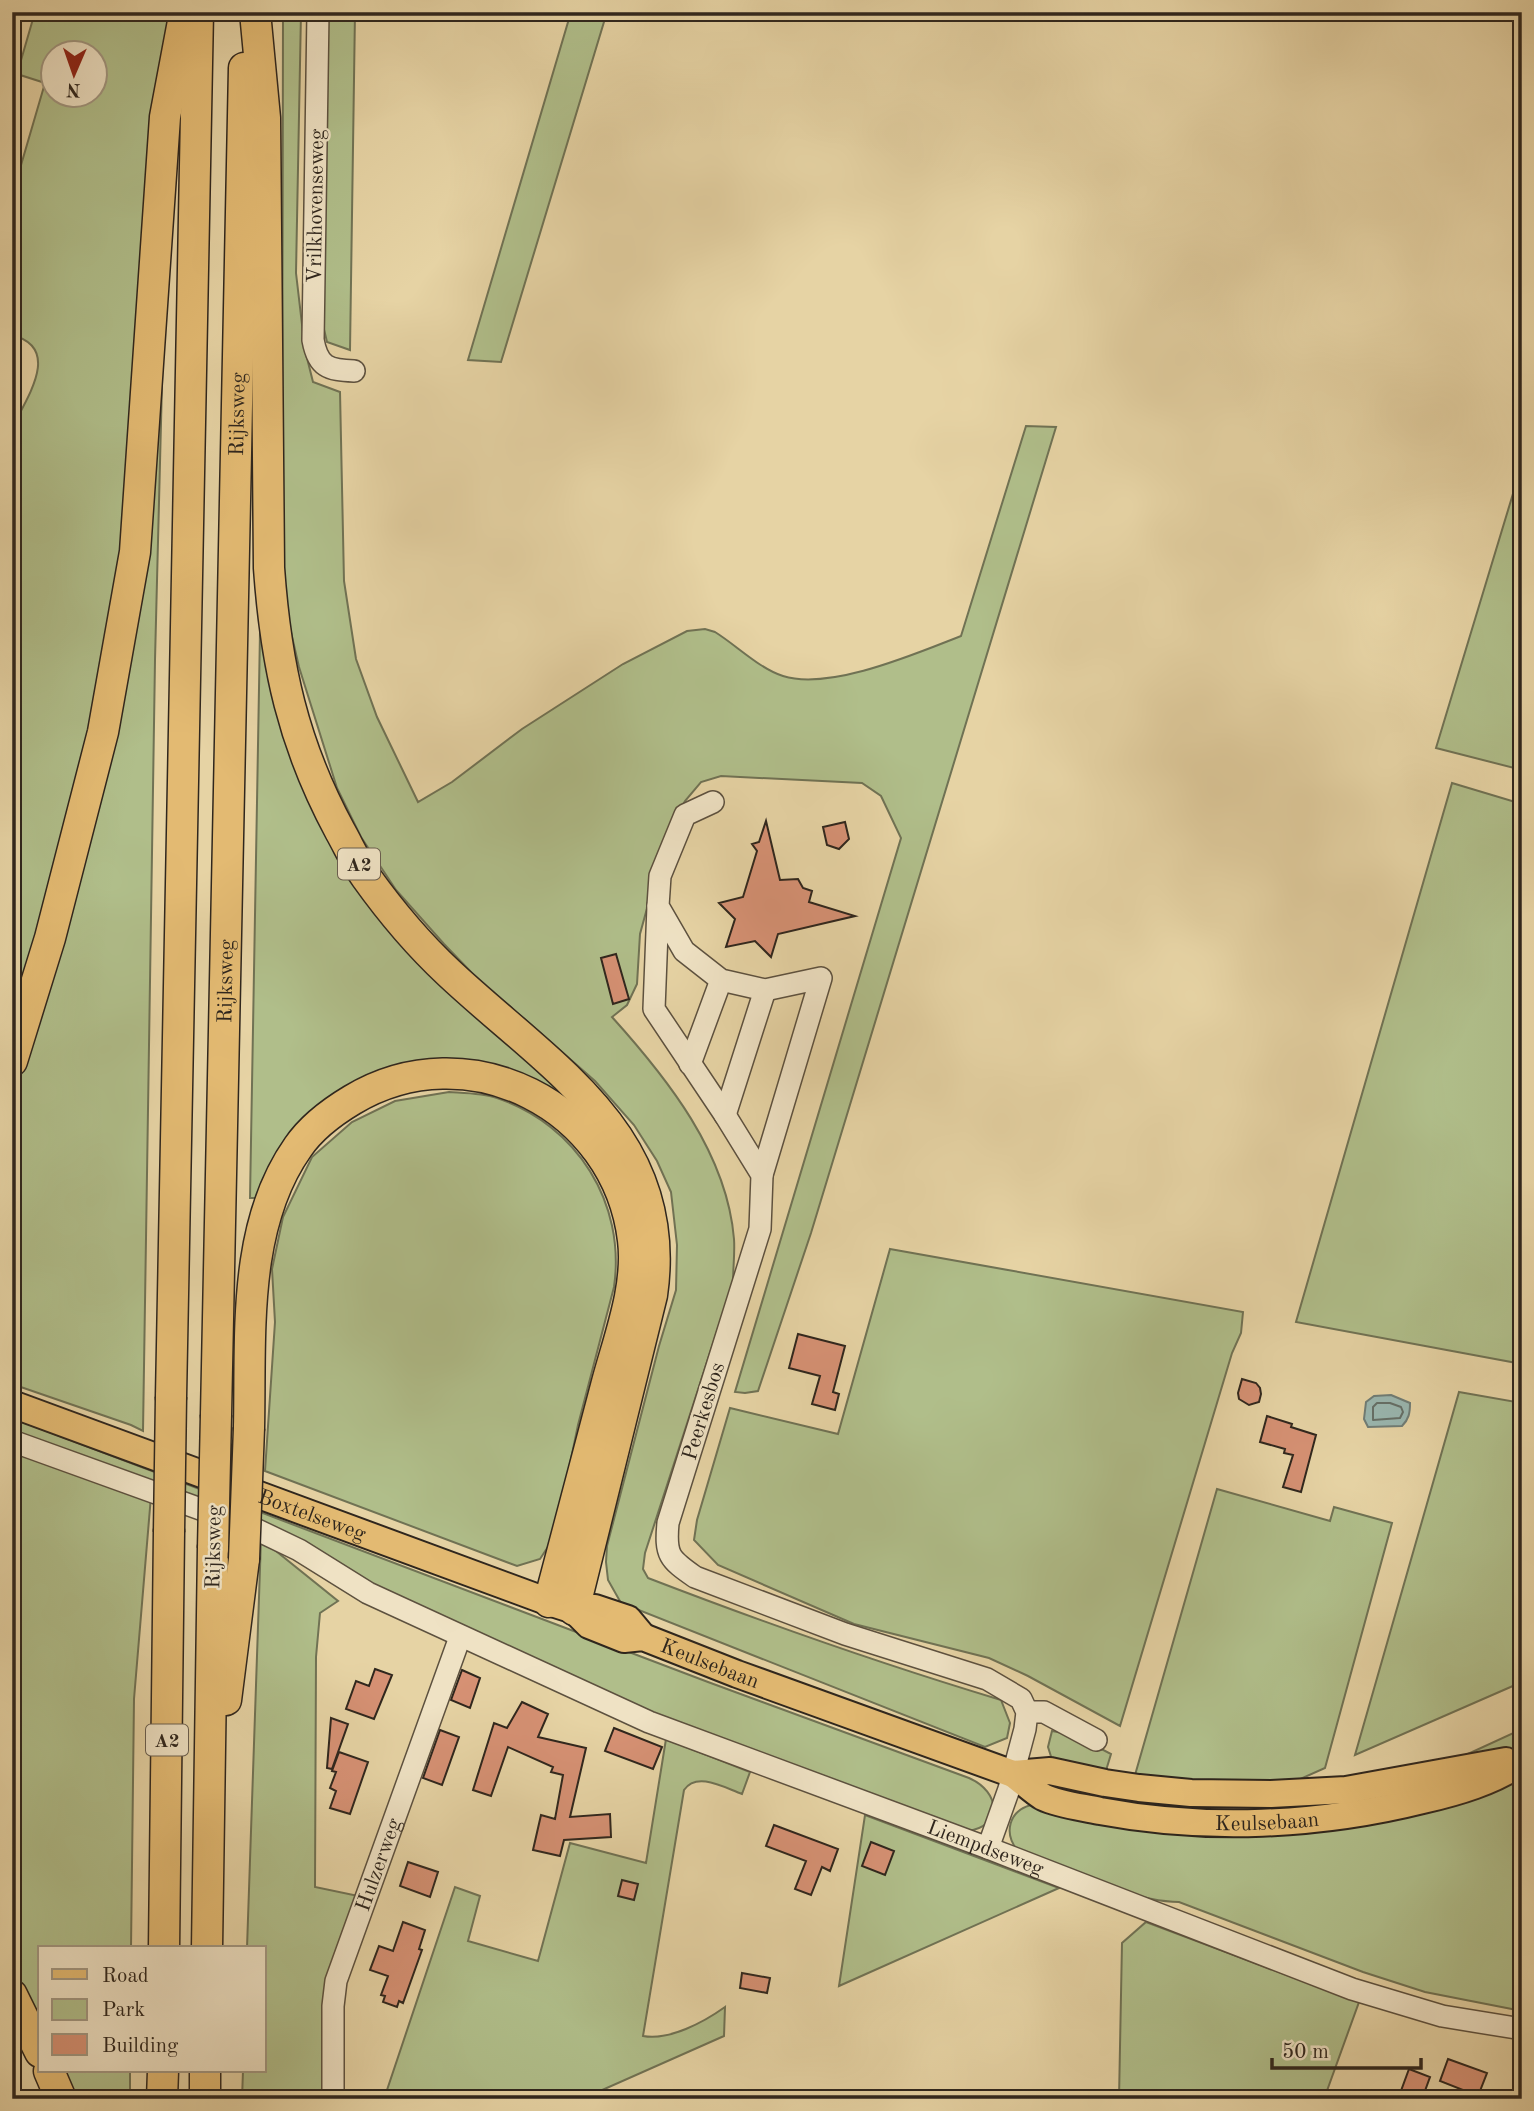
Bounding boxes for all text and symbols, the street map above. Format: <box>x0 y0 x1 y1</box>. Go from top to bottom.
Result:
north arrow <box>38 38 108 108</box>
text: N <box>65 79 81 98</box>
street label: Vrilkhovenseweg <box>305 128 328 283</box>
street label: Rijksweg <box>227 371 250 456</box>
road number: A2 <box>338 848 380 880</box>
street label: Rijksweg <box>215 938 238 1023</box>
street label: Peerkesbos <box>680 1360 729 1463</box>
street label: Boxtelseweg <box>255 1487 369 1546</box>
street label: Rijksweg <box>203 1504 226 1589</box>
street label: Keulsebaan <box>657 1636 762 1693</box>
road number: A2 <box>146 1724 188 1756</box>
street label: Keulsebaan <box>1215 1810 1320 1835</box>
street label: Hulzerweg <box>353 1815 406 1914</box>
street label: Liempdseweg <box>924 1817 1047 1881</box>
legend <box>38 1946 266 2072</box>
text: Road <box>102 1966 149 1987</box>
text: Park <box>102 2000 145 2021</box>
scale bar <box>1272 2027 1420 2071</box>
text: Building <box>102 2036 179 2057</box>
text: 50 m <box>1282 2042 1329 2063</box>

